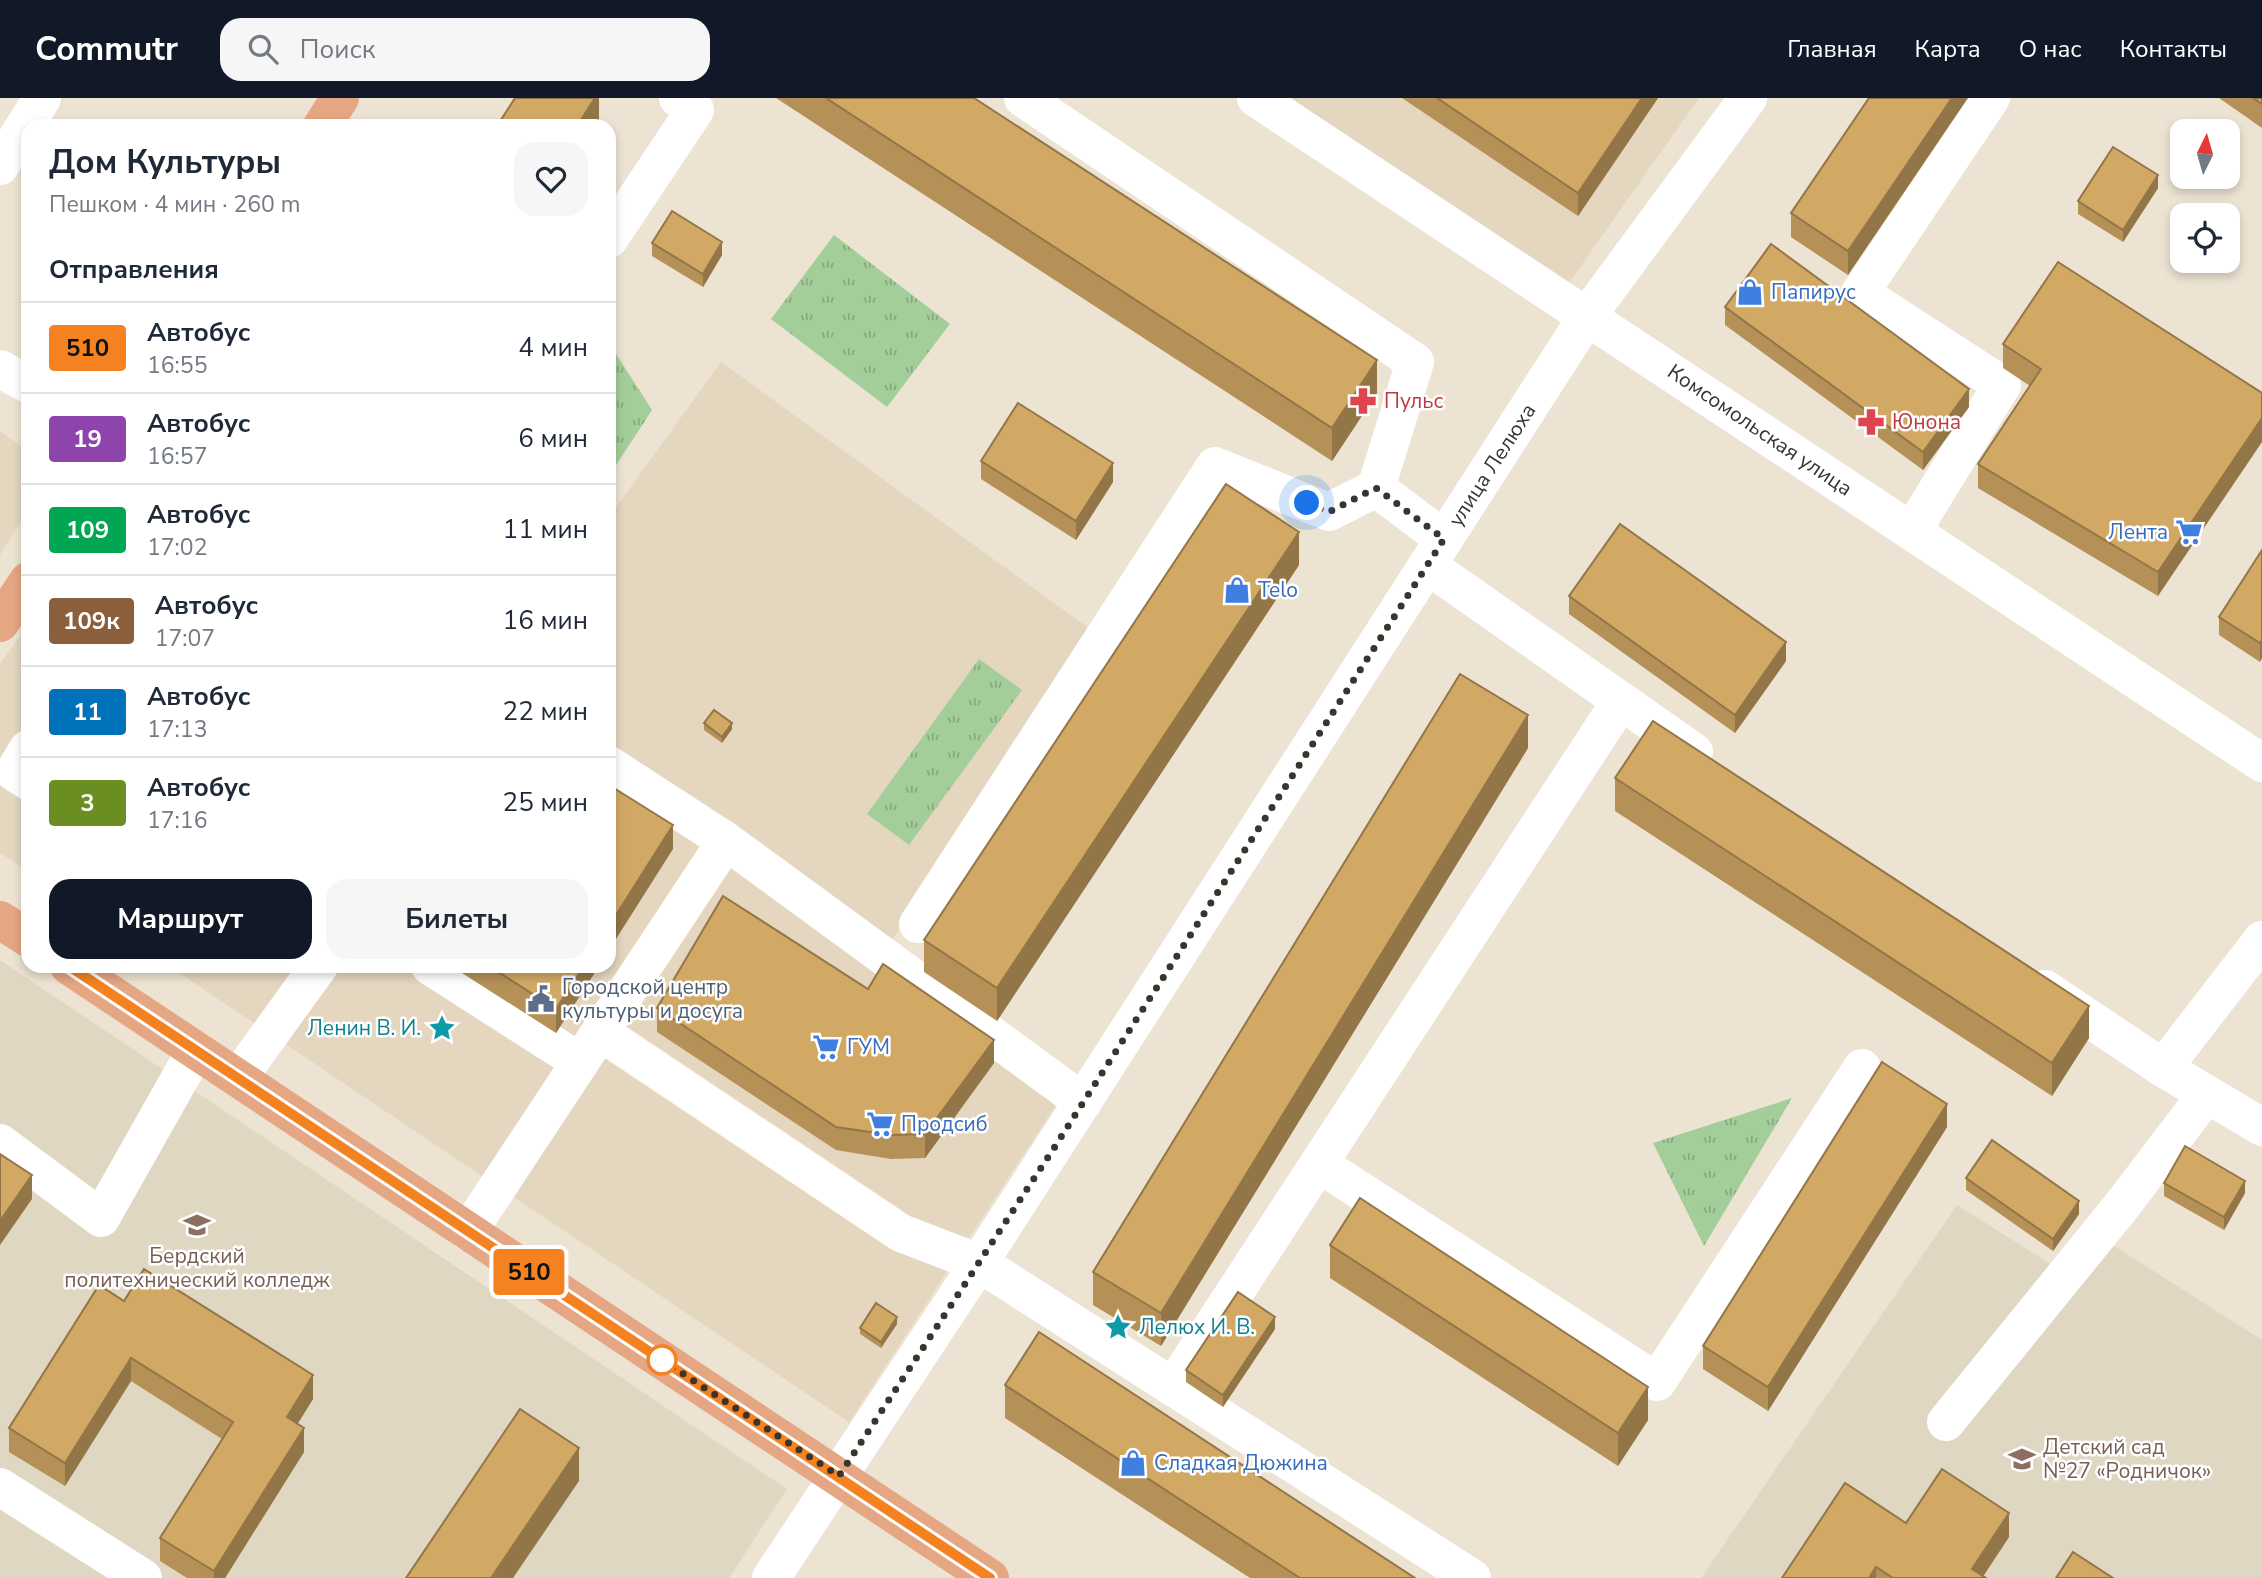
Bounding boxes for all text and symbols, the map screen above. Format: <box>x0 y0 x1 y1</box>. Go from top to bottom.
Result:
search box <box>220 18 710 81</box>
text: Commutr <box>35 27 178 72</box>
icon: search <box>244 30 282 68</box>
text: Поиск <box>300 32 375 67</box>
text: Главная <box>1787 33 1877 65</box>
text: Карта <box>1915 33 1981 65</box>
text: О нас <box>2019 33 2082 65</box>
text: Контакты <box>2120 33 2227 65</box>
north arrow <box>2170 119 2240 189</box>
map controls <box>2170 119 2240 273</box>
text: Дом Культуры <box>49 140 281 185</box>
button: heart <box>514 142 588 216</box>
text: Пешком · 4 мин · 260 m <box>49 189 300 220</box>
button: locate <box>2170 203 2240 273</box>
text: Отправления <box>49 252 219 287</box>
shop icon: Папирус <box>1735 277 1765 307</box>
place label: Папирус <box>1771 278 1856 306</box>
text: Автобус <box>147 315 250 350</box>
text: 4 мин <box>518 330 588 365</box>
text: 510 <box>66 332 109 364</box>
text: 16:55 <box>147 350 207 381</box>
street label: Комсомольская улица <box>1662 358 1858 502</box>
pharmacy icon: Пульс <box>1348 386 1378 416</box>
place label: Пульс <box>1384 387 1444 415</box>
street label: улица Лелюха <box>1442 398 1542 532</box>
text: Автобус <box>147 406 250 441</box>
pharmacy icon: Юнона <box>1856 407 1886 437</box>
place label: Юнона <box>1892 408 1961 436</box>
text: 6 мин <box>518 421 588 456</box>
text: 19 <box>73 423 102 455</box>
text: 16:57 <box>147 441 207 472</box>
your location <box>1289 485 1324 520</box>
text: Автобус <box>147 497 250 532</box>
text: 11 мин <box>503 512 588 547</box>
text: 109 <box>66 514 109 546</box>
supermarket icon: Лента <box>2174 517 2204 547</box>
place label: Лента <box>2108 518 2168 546</box>
text: 17:02 <box>147 532 207 563</box>
shop icon: Telo <box>1222 575 1252 605</box>
place label: Telo <box>1258 576 1298 604</box>
text: Автобус <box>155 588 258 623</box>
text: 16 мин <box>503 603 588 638</box>
text: 109к <box>63 605 120 637</box>
text: 17:07 <box>155 623 215 654</box>
text: Автобус <box>147 679 250 714</box>
text: 22 мин <box>503 694 588 729</box>
text: 11 <box>73 696 102 728</box>
text: 17:13 <box>147 714 207 745</box>
text: Автобус <box>147 770 250 805</box>
text: 25 мин <box>503 785 588 820</box>
text: 3 <box>80 787 95 819</box>
text: 17:16 <box>147 805 207 836</box>
button: Маршрут <box>49 879 312 959</box>
button: Билеты <box>326 879 588 959</box>
place label: Городской центр культуры и досуга <box>562 973 743 1025</box>
public building icon: Городской центр культуры и досуга <box>526 984 556 1014</box>
place icon: Ленин В. И. <box>427 1013 457 1043</box>
place label: Ленин В. И. <box>307 1014 421 1042</box>
supermarket icon: ГУМ <box>811 1032 841 1062</box>
place label: ГУМ <box>847 1033 890 1061</box>
supermarket icon: Продсиб <box>865 1109 895 1139</box>
place label: Продсиб <box>901 1110 988 1138</box>
school or university icon: Бердский политехнический колледж <box>182 1210 212 1240</box>
place label: Бердский политехнический колледж <box>64 1242 330 1294</box>
line badge: 510 <box>489 1249 569 1295</box>
text: 510 <box>507 1256 551 1288</box>
place icon: Лелюх И. В. <box>1103 1312 1133 1342</box>
place label: Лелюх И. В. <box>1139 1313 1255 1341</box>
unlabelled marker <box>647 1345 677 1375</box>
place label: Детский сад №27 «Родничок» <box>2043 1433 2211 1485</box>
school or university icon: Детский сад №27 «Родничок» <box>2007 1444 2037 1474</box>
shop icon: Сладкая Дюжина <box>1118 1448 1148 1478</box>
place label: Сладкая Дюжина <box>1154 1449 1328 1477</box>

